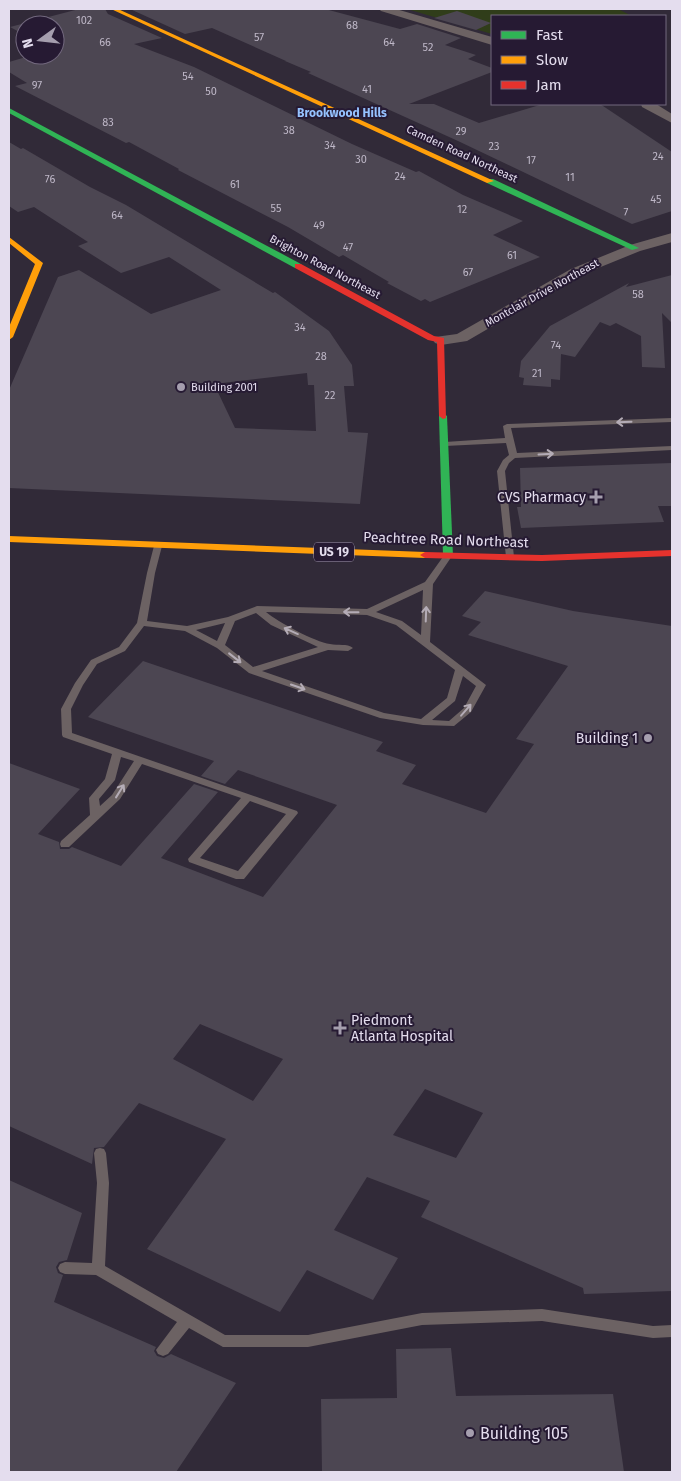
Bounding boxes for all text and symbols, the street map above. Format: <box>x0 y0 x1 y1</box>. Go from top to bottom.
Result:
house number: 102 <box>76 14 92 27</box>
north arrow <box>15 15 65 65</box>
legend <box>491 15 666 105</box>
house number: 68 <box>346 19 358 32</box>
text: Fast <box>536 26 563 44</box>
house number: 57 <box>254 31 264 44</box>
house number: 66 <box>99 36 111 49</box>
house number: 64 <box>383 36 395 49</box>
text: N <box>19 37 37 50</box>
house number: 52 <box>423 41 433 54</box>
text: Slow <box>536 51 568 69</box>
house number: 54 <box>182 70 194 83</box>
text: Jam <box>536 76 562 94</box>
house number: 97 <box>32 79 42 92</box>
house number: 41 <box>362 83 372 96</box>
house number: 50 <box>205 85 217 98</box>
district label: Brookwood Hills <box>297 106 387 120</box>
house number: 83 <box>102 116 114 129</box>
street label: Camden Road Northeast <box>404 123 520 185</box>
house number: 38 <box>283 124 295 137</box>
house number: 29 <box>455 125 467 138</box>
house number: 34 <box>324 139 336 152</box>
house number: 23 <box>489 140 499 153</box>
house number: 24 <box>653 150 664 163</box>
house number: 30 <box>355 153 367 166</box>
house number: 17 <box>526 154 536 167</box>
house number: 24 <box>395 170 406 183</box>
house number: 11 <box>565 171 575 184</box>
house number: 76 <box>45 173 55 186</box>
house number: 61 <box>230 178 240 191</box>
house number: 45 <box>650 193 662 206</box>
house number: 55 <box>271 202 282 215</box>
house number: 12 <box>457 203 467 216</box>
house number: 7 <box>624 206 629 219</box>
house number: 64 <box>111 209 123 222</box>
house number: 49 <box>313 219 325 232</box>
street label: Brighton Road Northeast <box>267 232 383 302</box>
house number: 47 <box>343 241 353 254</box>
house number: 61 <box>507 249 517 262</box>
street label: Montclair Drive Northeast <box>483 256 601 330</box>
house number: 67 <box>463 266 473 279</box>
house number: 58 <box>632 288 644 301</box>
house number: 34 <box>294 321 306 334</box>
house number: 74 <box>551 339 561 352</box>
house number: 28 <box>315 350 327 363</box>
house number: 21 <box>532 367 542 380</box>
marker: Building 2001 <box>175 381 187 393</box>
place label: Building 2001 <box>191 381 257 394</box>
house number: 22 <box>325 389 335 402</box>
one-way arrow <box>616 417 632 426</box>
one-way arrow <box>538 450 554 459</box>
place label: CVS Pharmacy <box>497 489 586 506</box>
marker: CVS Pharmacy <box>590 491 602 503</box>
street label: Peachtree Road Northeast <box>363 529 530 551</box>
road number: US 19 <box>314 542 354 562</box>
one-way arrow <box>422 606 431 622</box>
one-way arrow <box>343 607 359 616</box>
one-way arrow <box>284 626 299 635</box>
one-way arrow <box>228 652 241 663</box>
one-way arrow <box>290 683 305 692</box>
one-way arrow <box>460 704 471 717</box>
place label: Building 1 <box>576 730 638 747</box>
marker: Building 1 <box>642 732 654 744</box>
one-way arrow <box>116 784 126 798</box>
place label: Piedmont Atlanta Hospital <box>351 1012 453 1045</box>
marker: Piedmont Atlanta Hospital <box>333 1021 347 1035</box>
place label: Building 105 <box>480 1424 568 1443</box>
marker: Building 105 <box>464 1427 476 1439</box>

